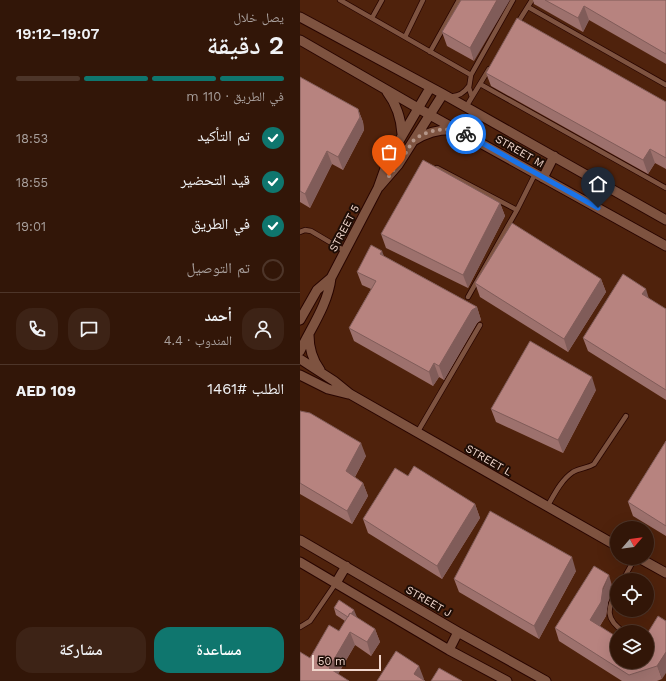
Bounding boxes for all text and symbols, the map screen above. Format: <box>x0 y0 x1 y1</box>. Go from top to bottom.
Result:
text: يصل خلال <box>233 10 284 25</box>
text: 19:07–19:12 <box>16 25 99 43</box>
text: 2 دقيقة <box>207 30 284 60</box>
text: في الطريق · 110 m <box>186 89 284 104</box>
courier <box>446 114 486 154</box>
icon: bike <box>455 123 477 145</box>
text: تم التأكيد <box>197 127 250 145</box>
icon: check <box>262 127 284 149</box>
text: 18:53 <box>16 131 48 146</box>
street label: STREET M <box>493 132 546 171</box>
pin <box>372 135 406 176</box>
icon: bag <box>378 141 400 163</box>
pin <box>581 167 615 208</box>
text: قيد التحضير <box>181 171 250 189</box>
icon: check <box>262 171 284 193</box>
icon: home <box>587 173 609 195</box>
text: 18:55 <box>16 175 48 190</box>
street label: STREET 5 <box>327 203 362 254</box>
text: في الطريق <box>191 215 250 233</box>
icon: check <box>262 215 284 237</box>
text: 19:01 <box>16 219 46 234</box>
text: تم التوصيل <box>187 259 250 277</box>
text: أحمد <box>205 307 232 325</box>
button: phone <box>16 308 58 350</box>
button: chat <box>68 308 110 350</box>
button: person <box>242 308 284 350</box>
text: المندوب · 4.4 <box>164 333 232 348</box>
text: الطلب #1461 <box>207 380 284 398</box>
text: AED 109 <box>16 382 76 400</box>
street label: STREET L <box>463 442 515 479</box>
north arrow <box>610 521 654 565</box>
map controls <box>610 521 654 669</box>
button: locate <box>610 573 654 617</box>
street label: STREET J <box>404 583 454 620</box>
button: layers <box>610 625 654 669</box>
button: مشاركة <box>16 627 146 673</box>
button: مساعدة <box>154 627 284 673</box>
scale bar <box>312 653 381 672</box>
text: 50 m <box>318 655 345 668</box>

